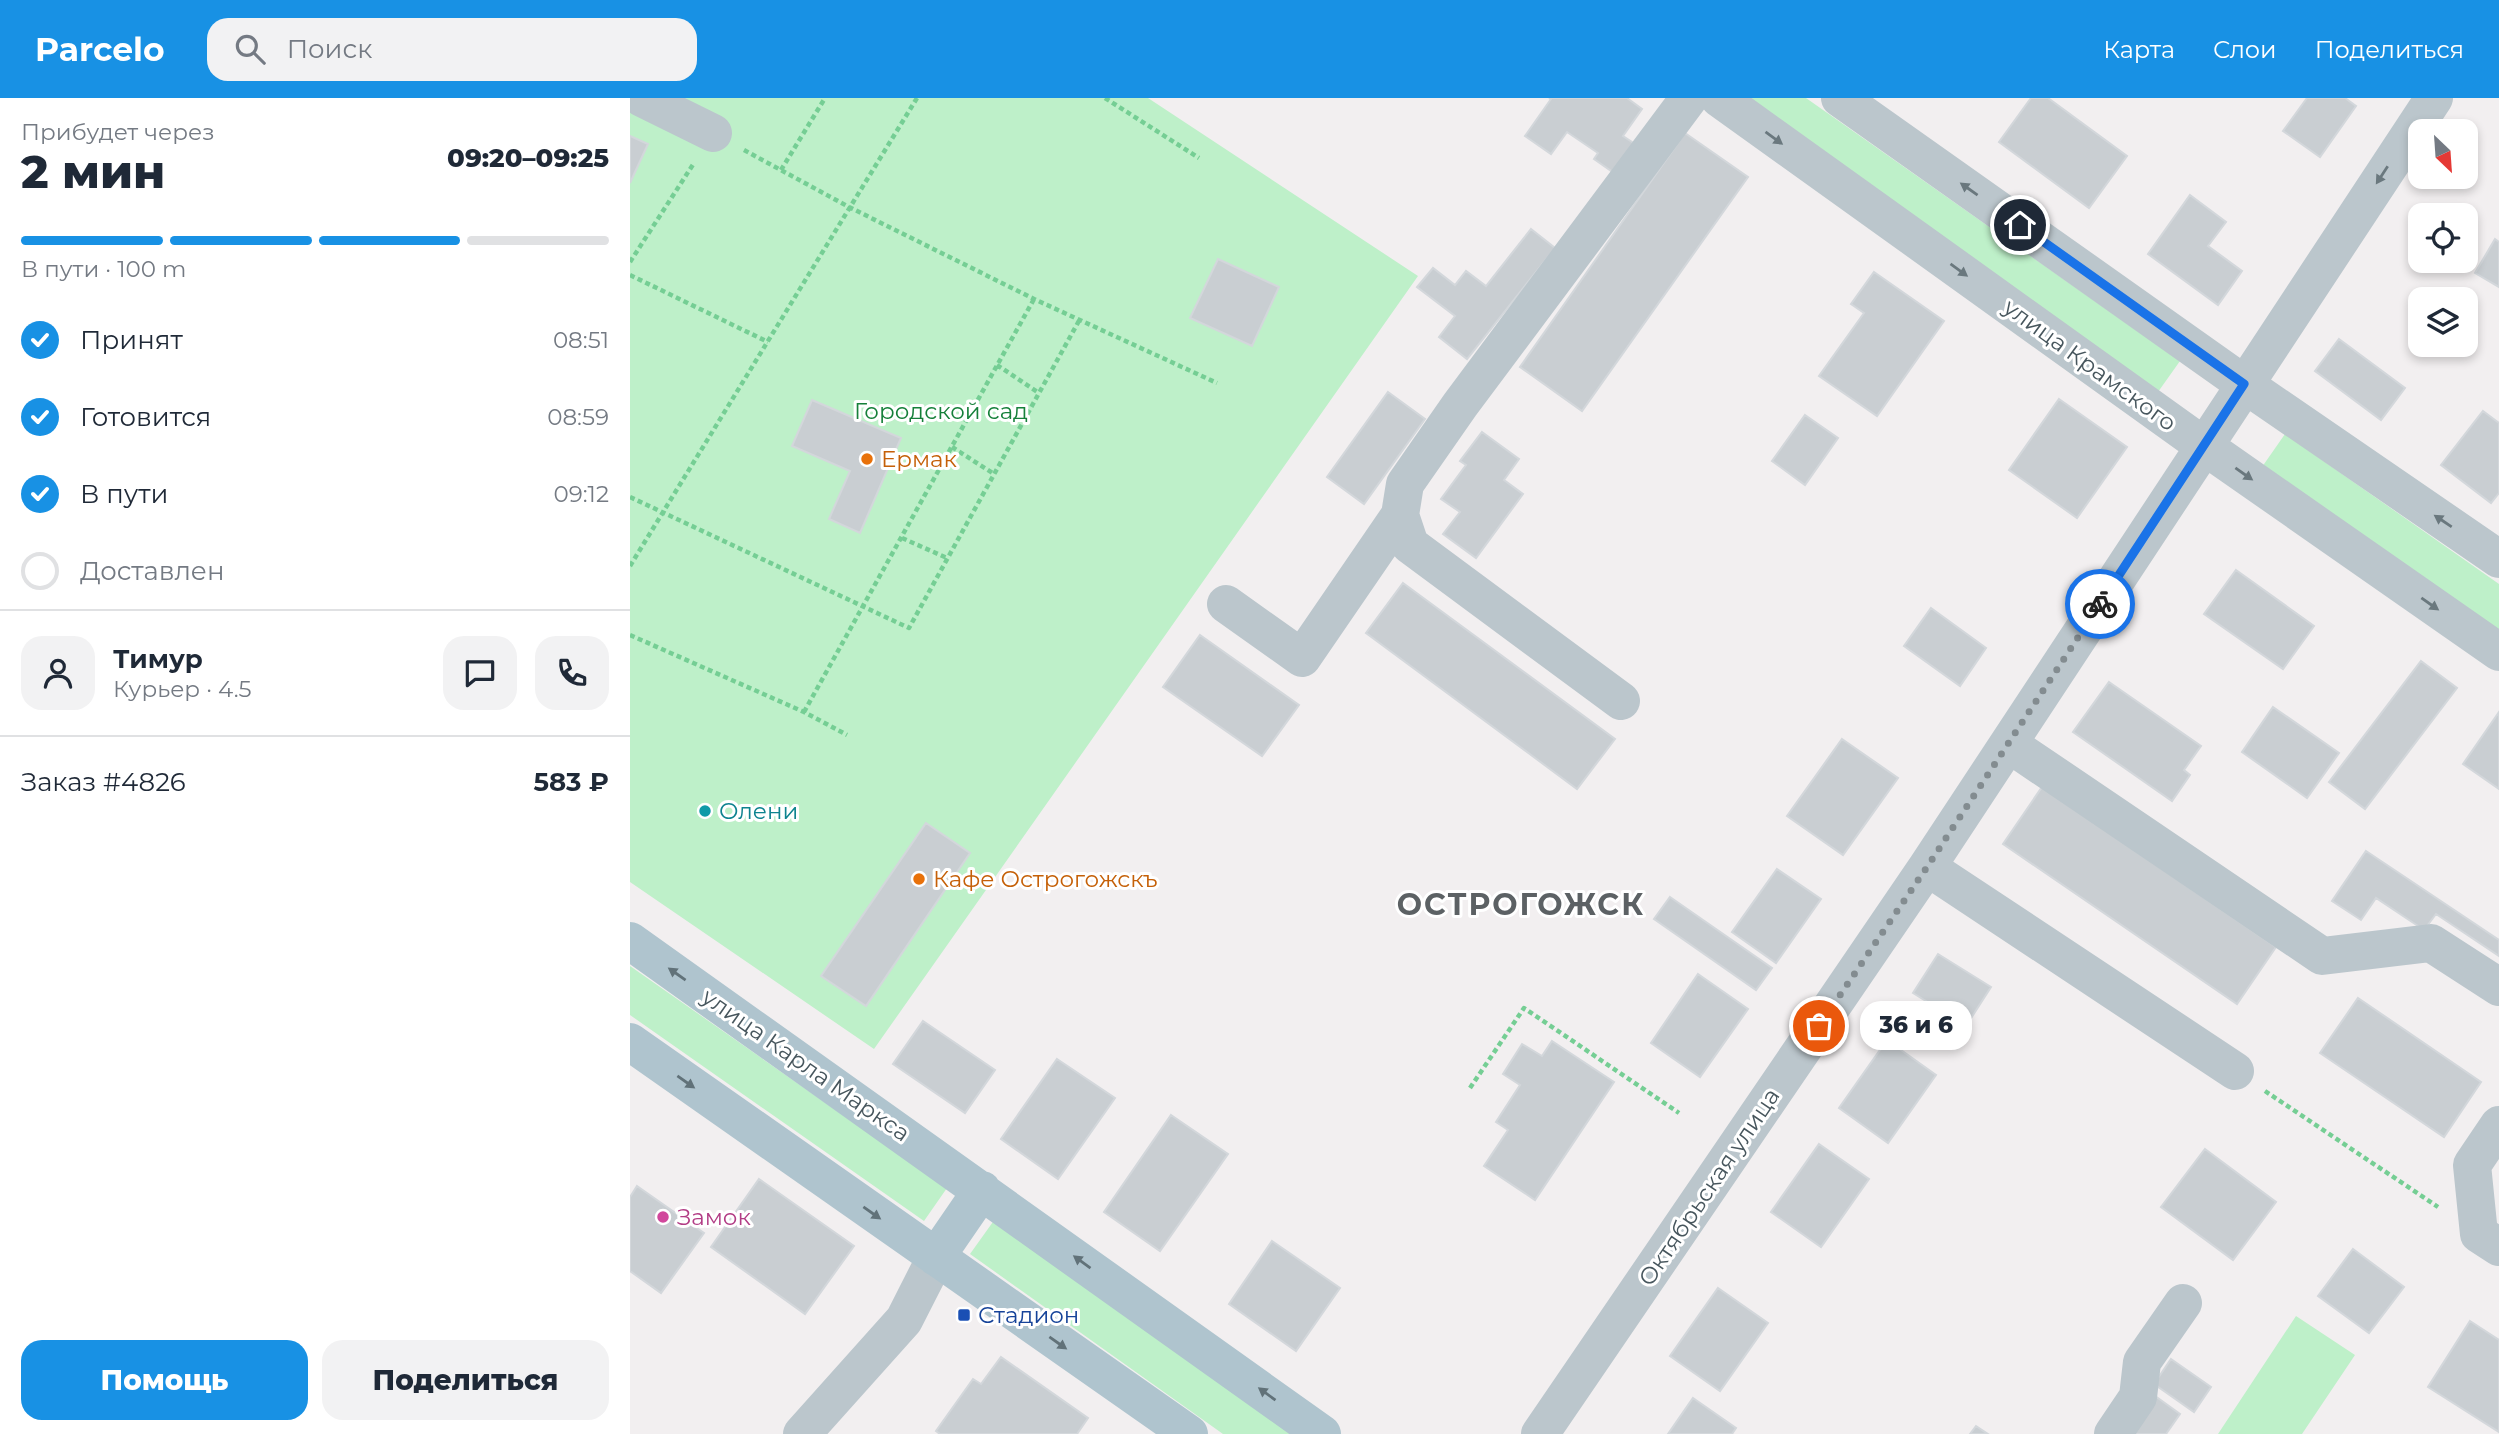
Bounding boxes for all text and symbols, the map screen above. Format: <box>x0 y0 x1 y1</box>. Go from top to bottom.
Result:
search box <box>207 18 697 81</box>
text: Parcelo <box>35 29 165 69</box>
icon: search <box>231 30 269 68</box>
text: Поиск <box>287 33 372 65</box>
text: Карта <box>2103 35 2175 64</box>
text: Слои <box>2213 35 2277 64</box>
text: Поделиться <box>2315 35 2464 64</box>
text: Прибудет через <box>21 118 215 146</box>
north arrow <box>2408 119 2478 189</box>
map controls <box>2408 119 2478 357</box>
one-way arrow <box>1765 131 1783 145</box>
text: 09:20–09:25 <box>447 142 609 174</box>
text: 2 мин <box>21 143 165 200</box>
one-way arrow <box>2376 166 2389 185</box>
one-way arrow <box>1960 182 1978 196</box>
pin <box>1990 195 2050 255</box>
button: locate <box>2408 203 2478 273</box>
icon: home <box>2001 206 2039 244</box>
text: В пути · 100 m <box>21 255 186 283</box>
one-way arrow <box>1950 263 1968 277</box>
button: layers <box>2408 287 2478 357</box>
street label: улица Крамского <box>1997 292 2182 437</box>
icon: check <box>21 321 59 359</box>
text: Принят <box>80 324 183 356</box>
text: 08:51 <box>553 326 609 354</box>
park label: Городской сад <box>854 397 1028 425</box>
icon: check <box>21 398 59 436</box>
text: Готовится <box>80 401 211 433</box>
text: 08:59 <box>547 403 609 431</box>
place label: Ермак <box>881 445 958 473</box>
marker: Ермак <box>859 451 875 467</box>
one-way arrow <box>2235 467 2253 481</box>
icon: check <box>21 475 59 513</box>
text: В пути <box>80 478 169 510</box>
text: 09:12 <box>554 480 609 508</box>
one-way arrow <box>2434 514 2452 528</box>
text: Доставлен <box>80 555 225 587</box>
courier <box>2065 569 2135 639</box>
icon: bike <box>2081 585 2119 623</box>
one-way arrow <box>2421 597 2439 611</box>
button: person <box>21 636 95 710</box>
button: chat <box>443 636 517 710</box>
button: phone <box>535 636 609 710</box>
text: Тимур <box>113 643 203 675</box>
text: Курьер · 4.5 <box>113 675 252 703</box>
text: Заказ #4826 <box>21 766 186 798</box>
text: 583 ₽ <box>533 766 609 798</box>
place label: Олени <box>719 797 798 825</box>
marker: Олени <box>697 803 713 819</box>
place label: Кафе Острогожскъ <box>933 865 1158 893</box>
marker: Кафе Острогожскъ <box>911 871 927 887</box>
district label: ОСТРОГОЖСК <box>1397 886 1645 923</box>
one-way arrow <box>668 967 686 981</box>
street label: улица Карла Маркса <box>696 982 915 1147</box>
pin <box>1789 996 1849 1056</box>
callout: 36 и 6 <box>1861 1002 1973 1051</box>
icon: bag <box>1800 1007 1838 1045</box>
text: 36 и 6 <box>1879 1011 1953 1039</box>
one-way arrow <box>677 1075 695 1089</box>
street label: Октябрьская улица <box>1632 1083 1786 1291</box>
place label: Замок <box>677 1203 751 1231</box>
one-way arrow <box>863 1205 881 1219</box>
marker: Замок <box>655 1209 671 1225</box>
one-way arrow <box>1073 1255 1091 1269</box>
place label: Стадион <box>978 1301 1079 1329</box>
marker: Стадион <box>956 1307 972 1323</box>
one-way arrow <box>1049 1336 1067 1350</box>
button: Помощь <box>21 1340 308 1420</box>
button: Поделиться <box>322 1340 609 1420</box>
one-way arrow <box>1258 1387 1276 1401</box>

